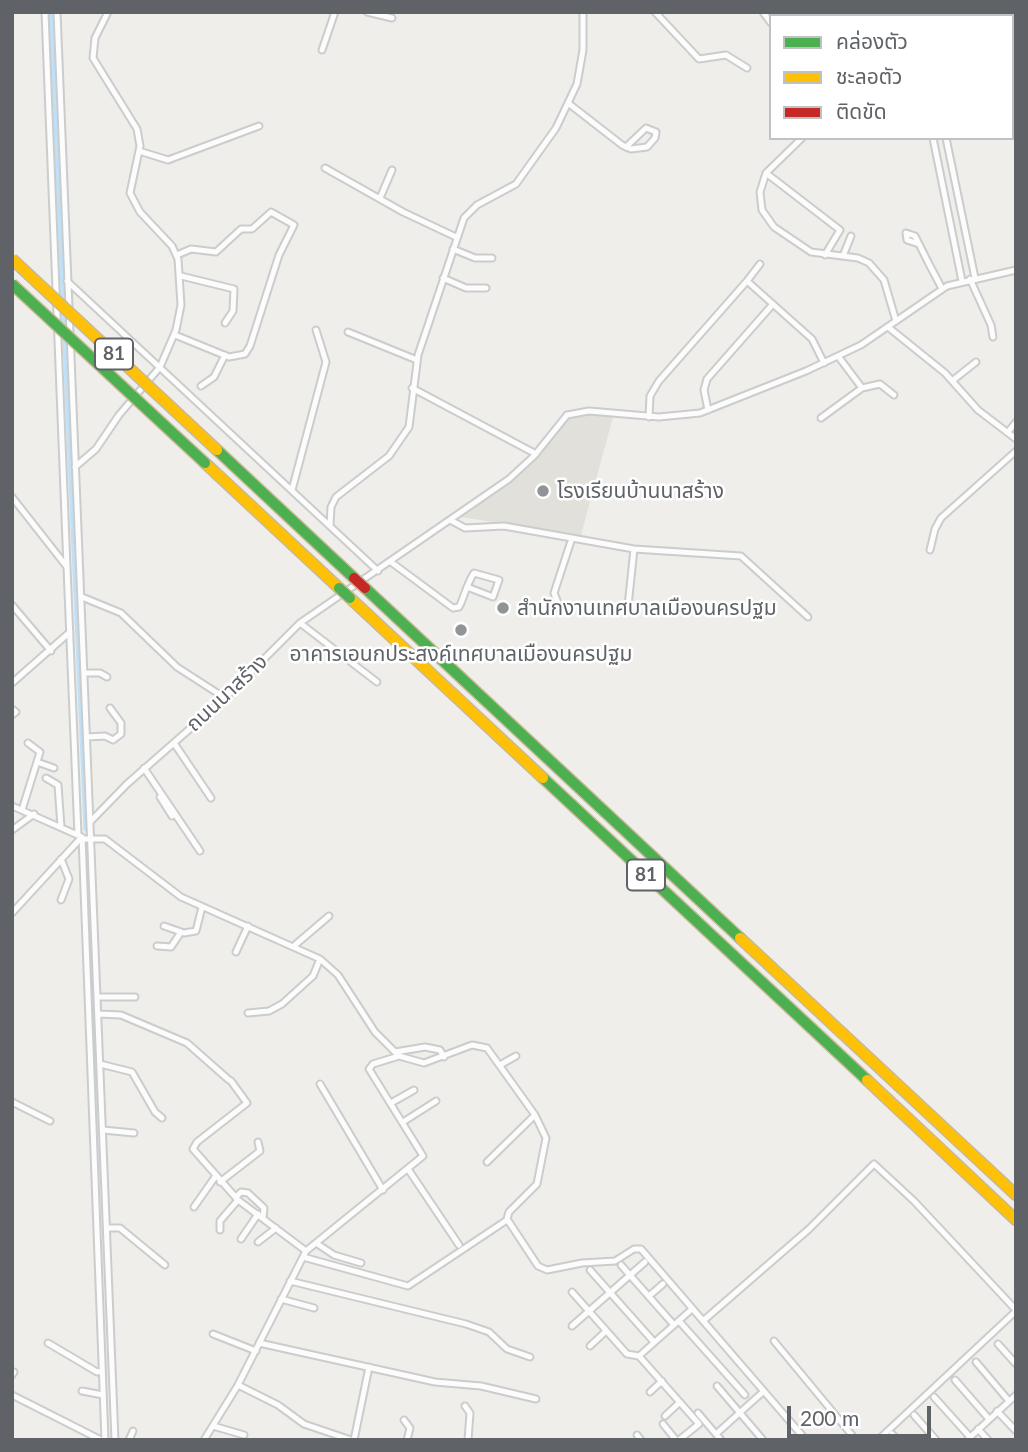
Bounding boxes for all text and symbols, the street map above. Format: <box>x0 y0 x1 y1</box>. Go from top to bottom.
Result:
legend <box>769 14 1014 140</box>
text: คล่องตัว <box>836 28 908 53</box>
text: ชะลอตัว <box>836 63 902 88</box>
text: ติดขัด <box>836 98 887 123</box>
road number: 81 <box>95 338 133 370</box>
place label: โรงเรียนบ้านนาสร้าง <box>557 478 724 504</box>
marker: โรงเรียนบ้านนาสร้าง <box>535 483 551 499</box>
place label: สำนักงานเทศบาลเมืองนครปฐม <box>517 595 777 621</box>
marker: สำนักงานเทศบาลเมืองนครปฐม <box>495 600 511 616</box>
marker: อาคารเอนกประสงค์เทศบาลเมืองนครปฐม <box>453 622 469 638</box>
place label: อาคารเอนกประสงค์เทศบาลเมืองนครปฐม <box>290 641 632 667</box>
street label: ถนนนาสร้าง <box>181 649 273 737</box>
road number: 81 <box>627 860 665 890</box>
scale bar <box>790 1392 934 1436</box>
text: 200 m <box>800 1405 859 1430</box>

